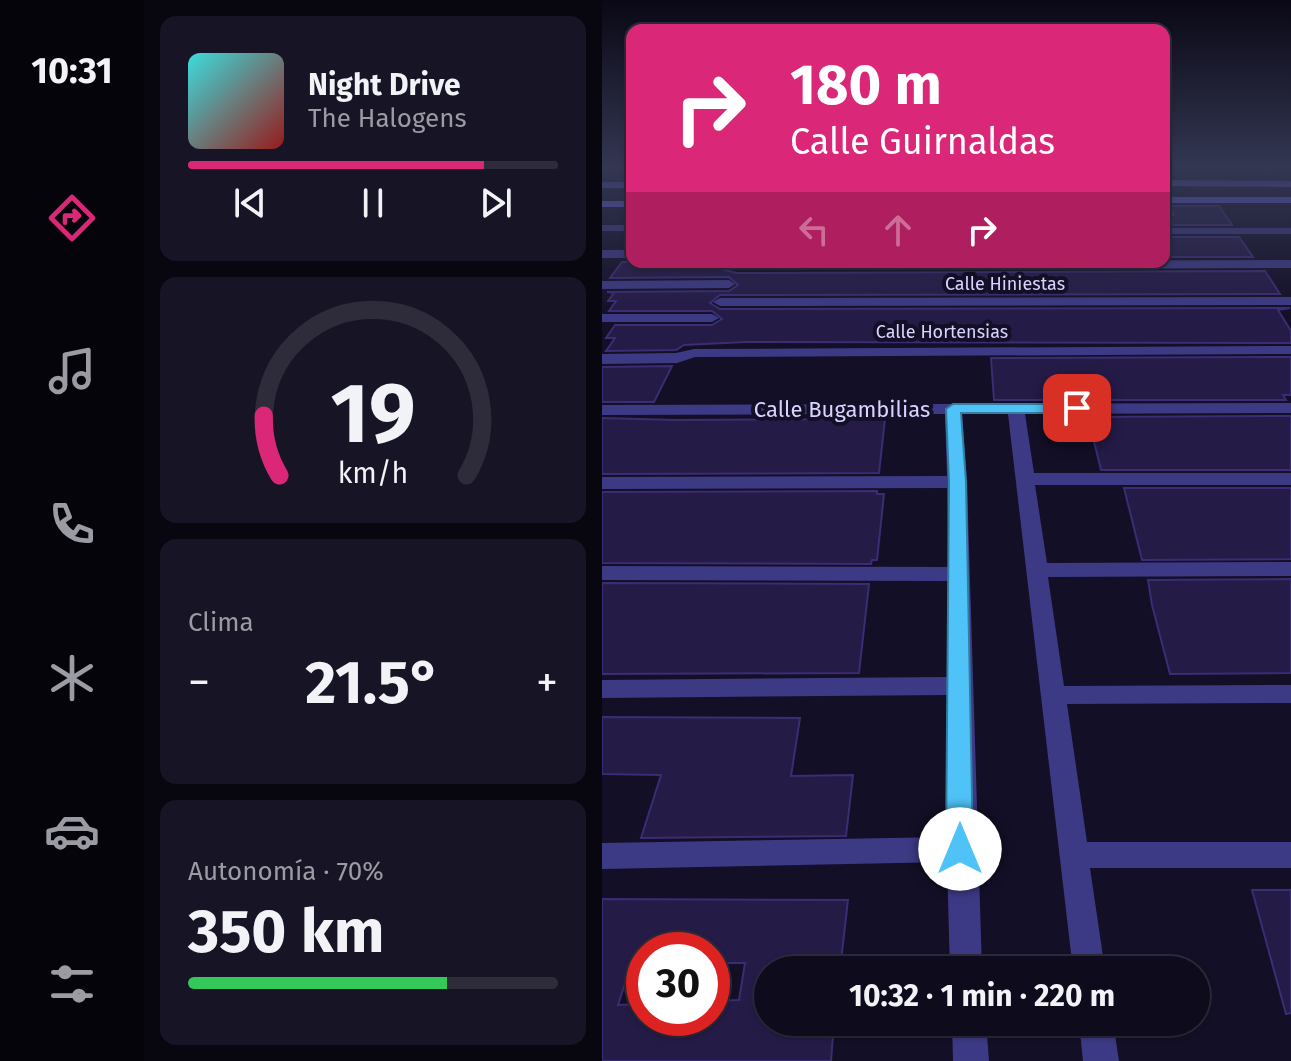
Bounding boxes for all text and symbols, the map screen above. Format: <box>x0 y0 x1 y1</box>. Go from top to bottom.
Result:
text: 10:31 <box>31 49 113 93</box>
text: 180 m <box>790 52 942 119</box>
icon: right <box>658 56 762 160</box>
text: Night Drive <box>308 67 461 103</box>
text: The Halogens <box>308 103 467 134</box>
text: Calle Guirnaldas <box>790 120 1055 164</box>
icon: previous <box>228 181 272 225</box>
icon: pause <box>351 181 395 225</box>
icon: next <box>474 181 518 225</box>
icon: directions <box>44 190 100 246</box>
icon: left <box>792 208 836 252</box>
icon: ahead <box>876 208 920 252</box>
icon: right <box>960 208 1004 252</box>
street label: Calle Hiniestas <box>945 273 1065 295</box>
street label: Calle Hortensias <box>876 321 1008 343</box>
icon: music <box>44 343 100 399</box>
text: 19 <box>330 363 416 463</box>
pin <box>1043 374 1111 442</box>
icon: arrive <box>1055 386 1099 430</box>
street label: Calle Bugambilias <box>754 396 930 423</box>
text: km/h <box>338 456 408 491</box>
icon: phone <box>44 496 100 552</box>
text: Clima <box>188 607 254 638</box>
text: 21.5° <box>305 647 441 719</box>
icon: climate <box>44 650 100 706</box>
text: − <box>188 656 210 709</box>
text: + <box>536 656 558 709</box>
icon: car <box>44 803 100 859</box>
position arrow <box>918 807 1002 891</box>
text: Autonomía · 70% <box>188 856 384 887</box>
text: 350 km <box>188 896 385 968</box>
speed limit sign: 30 <box>626 932 730 1036</box>
icon: filters <box>44 956 100 1012</box>
text: 10:32 · 1 min · 220 m <box>849 978 1115 1014</box>

